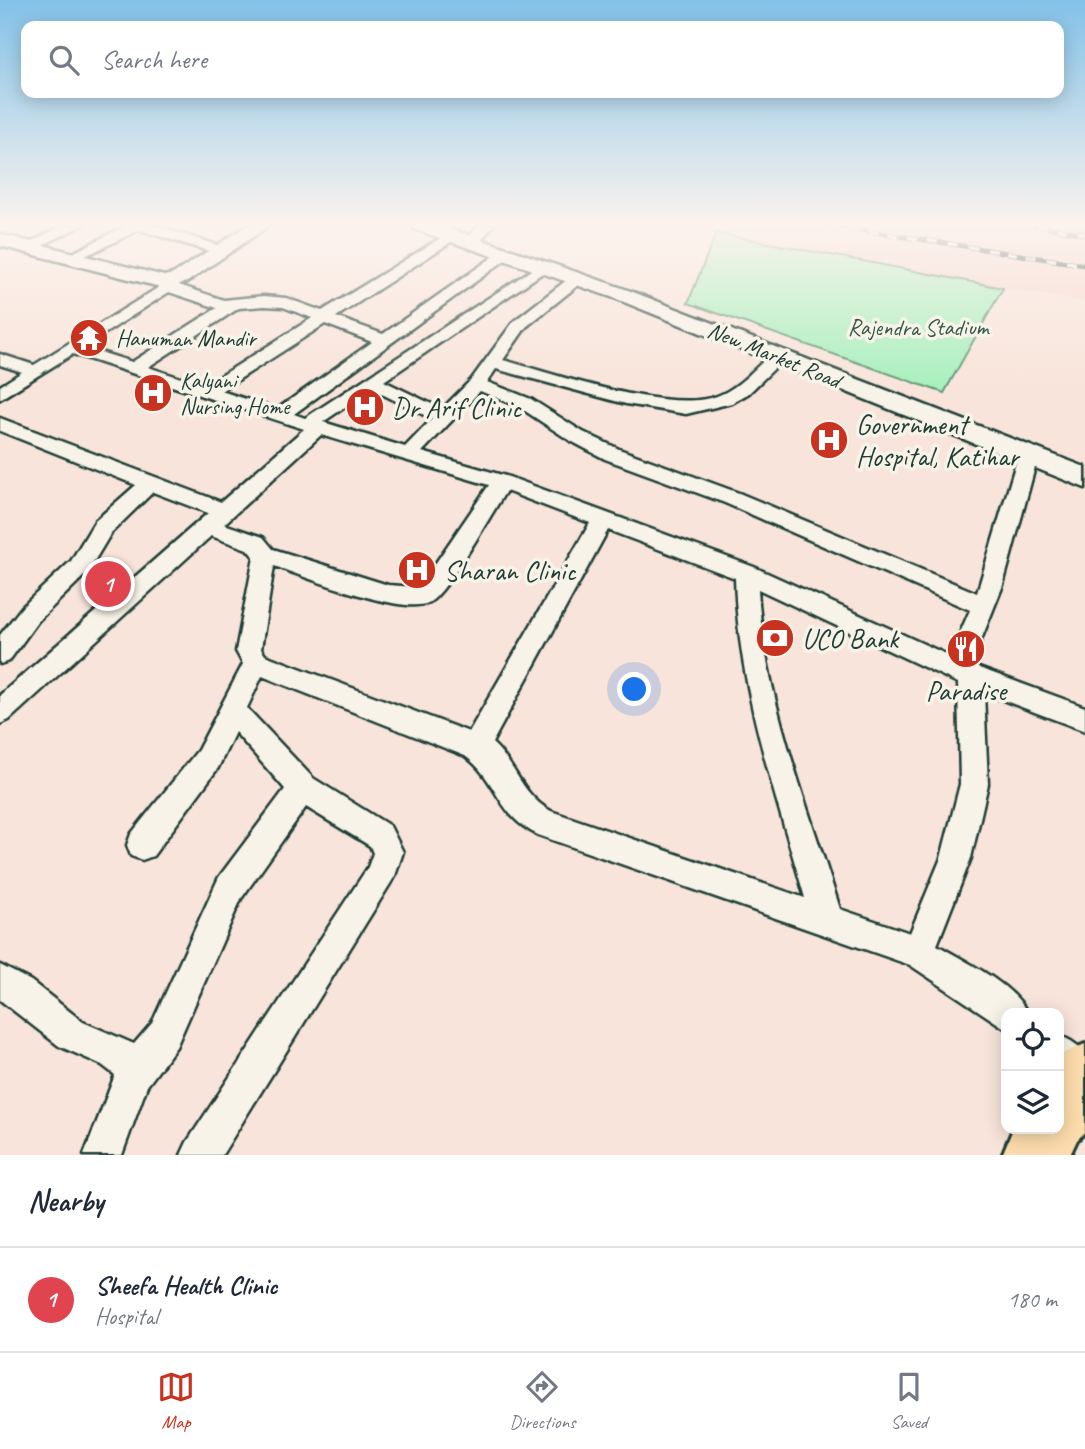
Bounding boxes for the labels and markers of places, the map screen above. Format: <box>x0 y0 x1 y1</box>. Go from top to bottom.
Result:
temple icon: Hanuman Mandir <box>68 317 110 359</box>
place label: Hanuman Mandir <box>116 324 258 353</box>
place label: Kalyani Nursing Home <box>180 366 291 421</box>
hospital icon: Kalyani Nursing Home <box>132 372 174 414</box>
hospital icon: Dr Arif Clinic <box>344 386 386 428</box>
place label: Dr Arif Clinic <box>392 390 523 425</box>
place label: Government Hospital, Katihar <box>856 407 1021 474</box>
hospital icon: Government Hospital, Katihar <box>808 419 850 461</box>
hospital icon: Sharan Clinic <box>396 549 438 591</box>
place label: Sharan Clinic <box>444 553 577 588</box>
pin: 1 <box>85 558 131 610</box>
bank icon: UCO Bank <box>754 617 796 659</box>
place label: UCO Bank <box>802 621 900 656</box>
restaurant icon: Paradise <box>945 628 987 670</box>
place label: Paradise <box>926 673 1008 708</box>

